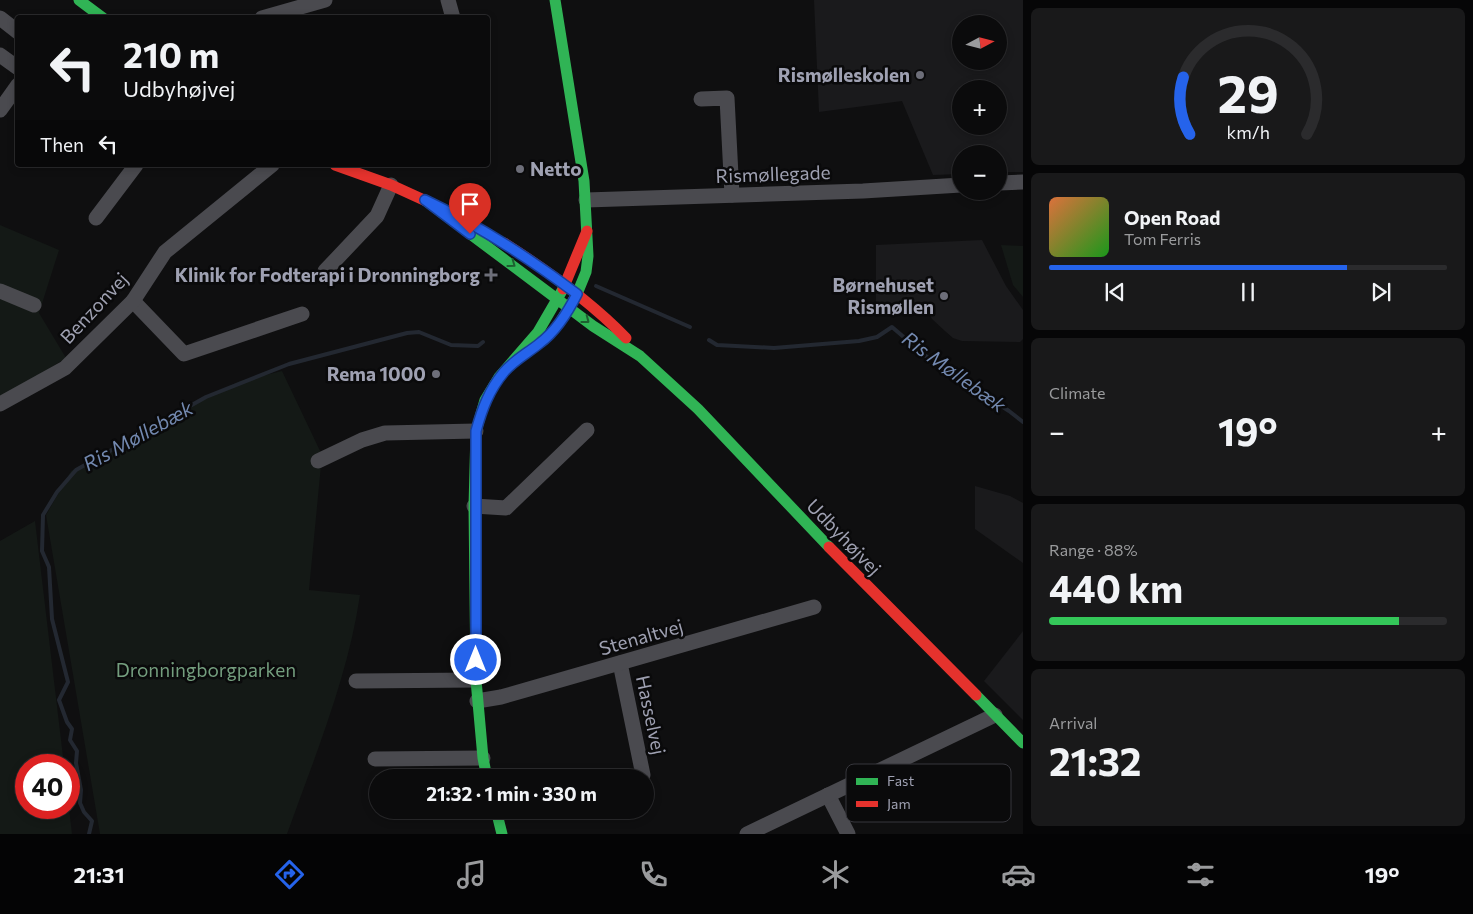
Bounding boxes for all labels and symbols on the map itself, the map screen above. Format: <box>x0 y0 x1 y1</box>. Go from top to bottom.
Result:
north arrow <box>952 15 1008 70</box>
place label: Rismølleskolen <box>778 63 910 86</box>
marker: Rismølleskolen <box>914 69 926 81</box>
place label: Netto <box>530 157 582 180</box>
street label: Rismøllegade <box>715 160 831 187</box>
marker: Netto <box>514 163 526 175</box>
pin <box>449 183 491 234</box>
one-way arrow <box>506 258 516 267</box>
place label: Klinik for Fodterapi i Dronningborg <box>175 263 481 286</box>
street label: Benzonvej <box>55 267 132 348</box>
marker: Klinik for Fodterapi i Dronningborg <box>484 268 498 282</box>
place label: Børnehuset Rismøllen <box>833 273 934 318</box>
marker: Børnehuset Rismøllen <box>938 290 950 302</box>
one-way arrow <box>580 315 589 323</box>
water label: Ris Møllebæk <box>898 326 1012 417</box>
place label: Rema 1000 <box>327 362 426 385</box>
marker: Rema 1000 <box>430 368 442 380</box>
water label: Ris Møllebæk <box>78 394 198 475</box>
street label: Udbyhøjvej <box>802 494 886 580</box>
street label: Stenaltvej <box>596 614 686 659</box>
position arrow <box>449 633 501 685</box>
park label: Dronningborgparken <box>116 658 296 681</box>
street label: Hasselvej <box>632 673 671 757</box>
speed limit sign: 40 <box>15 754 80 819</box>
legend <box>846 764 1011 822</box>
text: Fast <box>887 772 914 789</box>
text: Jam <box>887 795 911 812</box>

